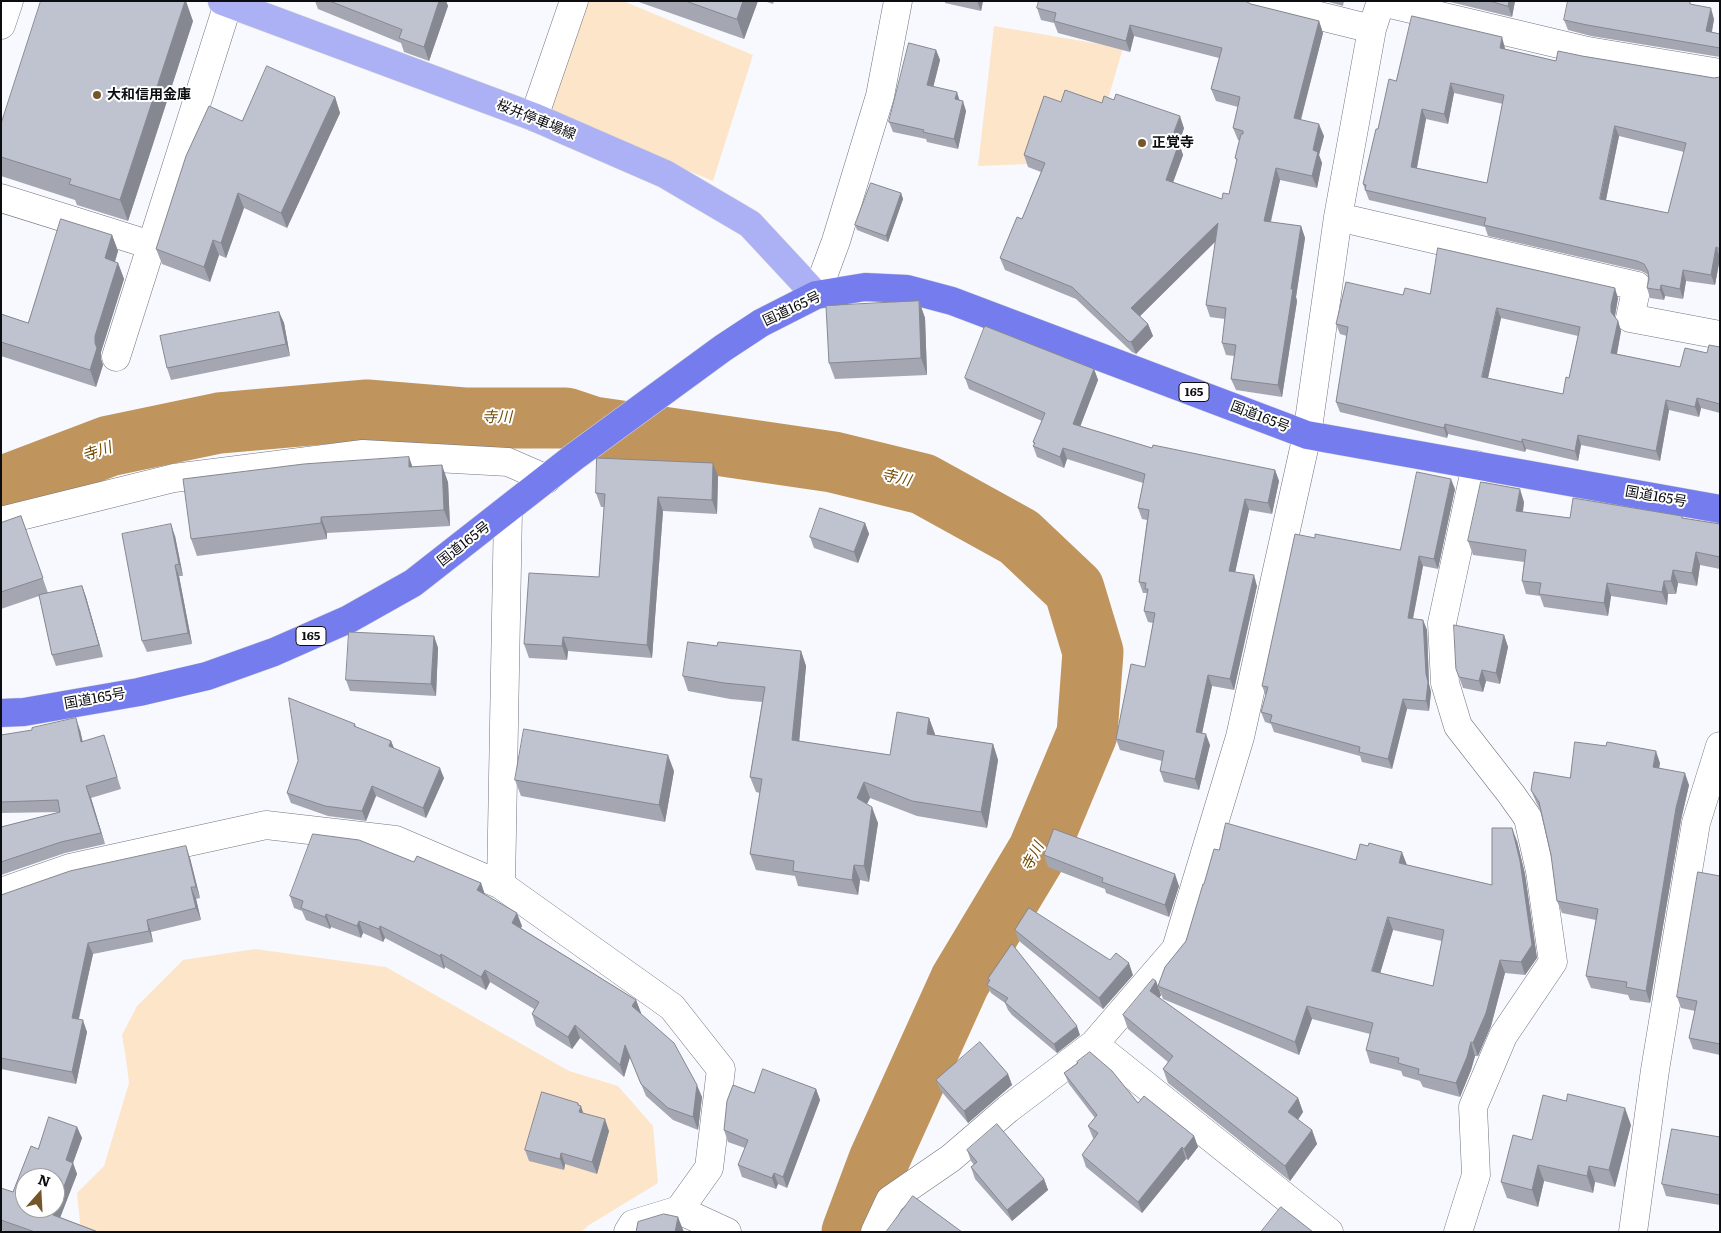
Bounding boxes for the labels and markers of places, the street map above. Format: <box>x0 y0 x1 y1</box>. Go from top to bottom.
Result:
place label: 大和信用金庫 <box>107 87 191 103</box>
marker: 大和信用金庫 <box>91 89 103 101</box>
place label: 正覚寺 <box>1152 135 1194 151</box>
marker: 正覚寺 <box>1136 137 1148 149</box>

